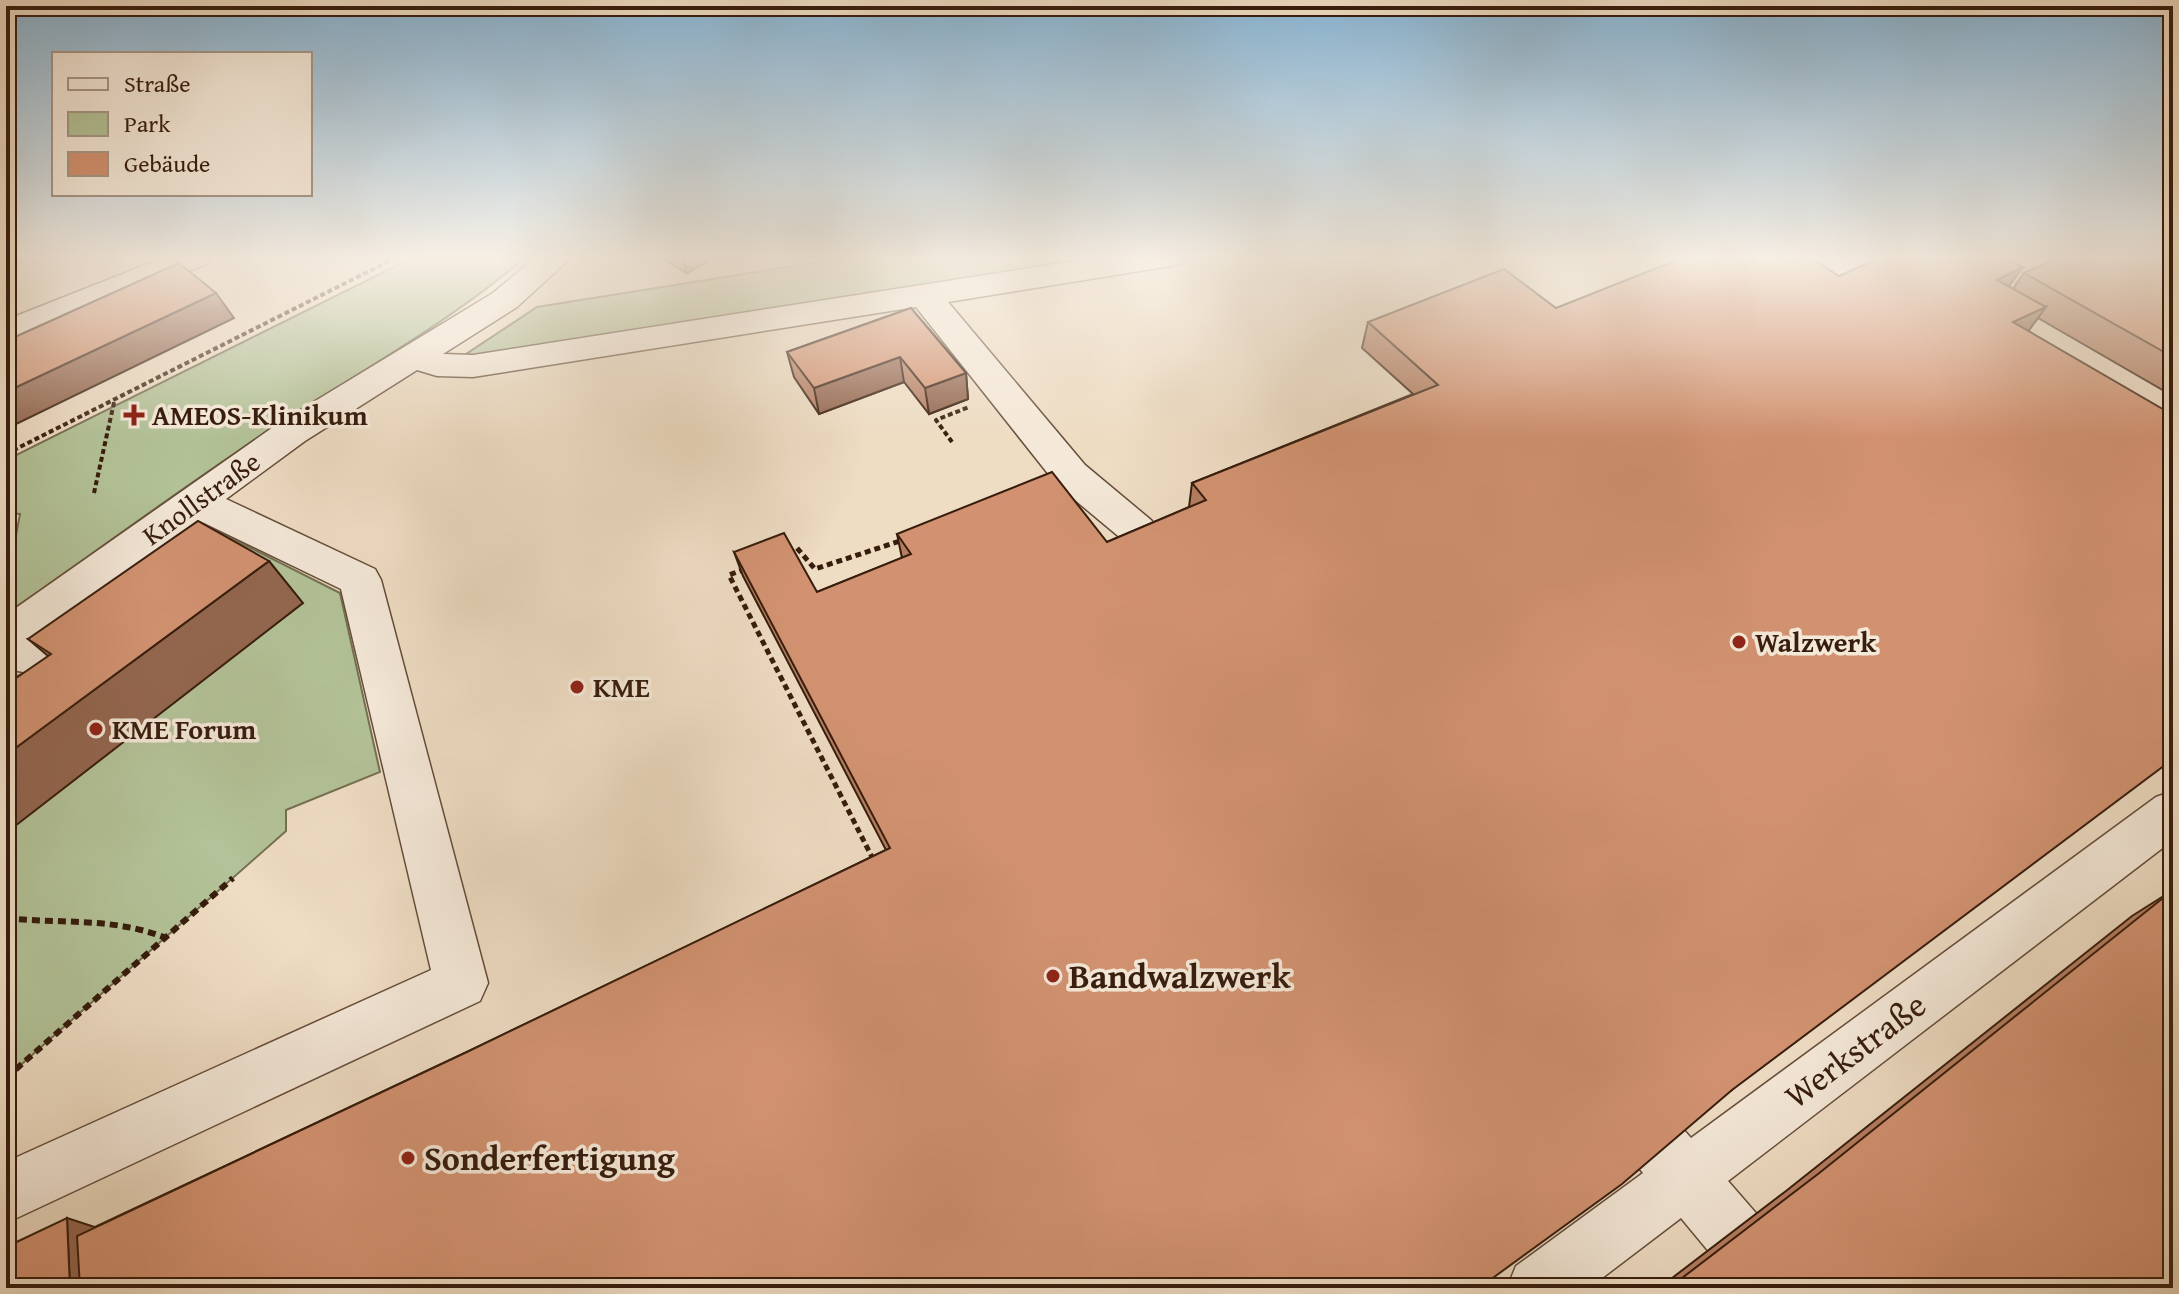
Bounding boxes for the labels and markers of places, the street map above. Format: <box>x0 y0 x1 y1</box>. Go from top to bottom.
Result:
place label: AMEOS-Klinikum <box>152 394 368 435</box>
marker: AMEOS-Klinikum <box>123 404 145 426</box>
place label: Walzwerk <box>1755 621 1877 662</box>
marker: Walzwerk <box>1730 633 1748 651</box>
place label: KME <box>593 666 650 707</box>
marker: KME <box>568 678 586 696</box>
place label: KME Forum <box>112 708 256 749</box>
marker: KME Forum <box>87 720 105 738</box>
place label: Bandwalzwerk <box>1069 951 1291 1000</box>
marker: Bandwalzwerk <box>1044 967 1062 985</box>
place label: Sonderfertigung <box>424 1133 675 1182</box>
marker: Sonderfertigung <box>399 1149 417 1167</box>

